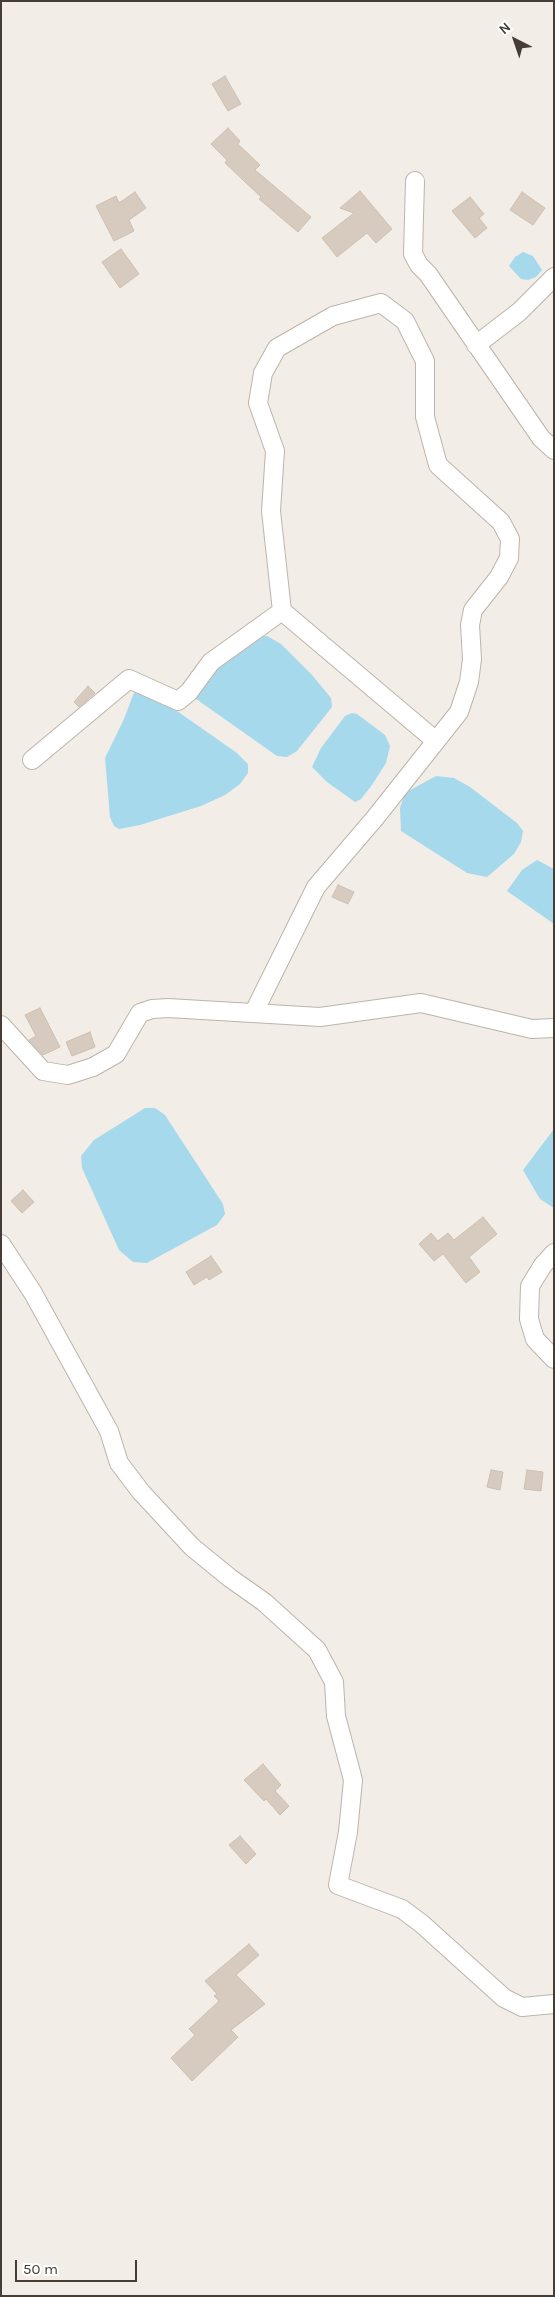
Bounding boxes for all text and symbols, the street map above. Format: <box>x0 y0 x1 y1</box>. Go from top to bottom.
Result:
north arrow <box>490 15 540 65</box>
text: N <box>495 19 514 38</box>
scale bar <box>18 2250 140 2282</box>
text: 50 m <box>23 2260 58 2278</box>

